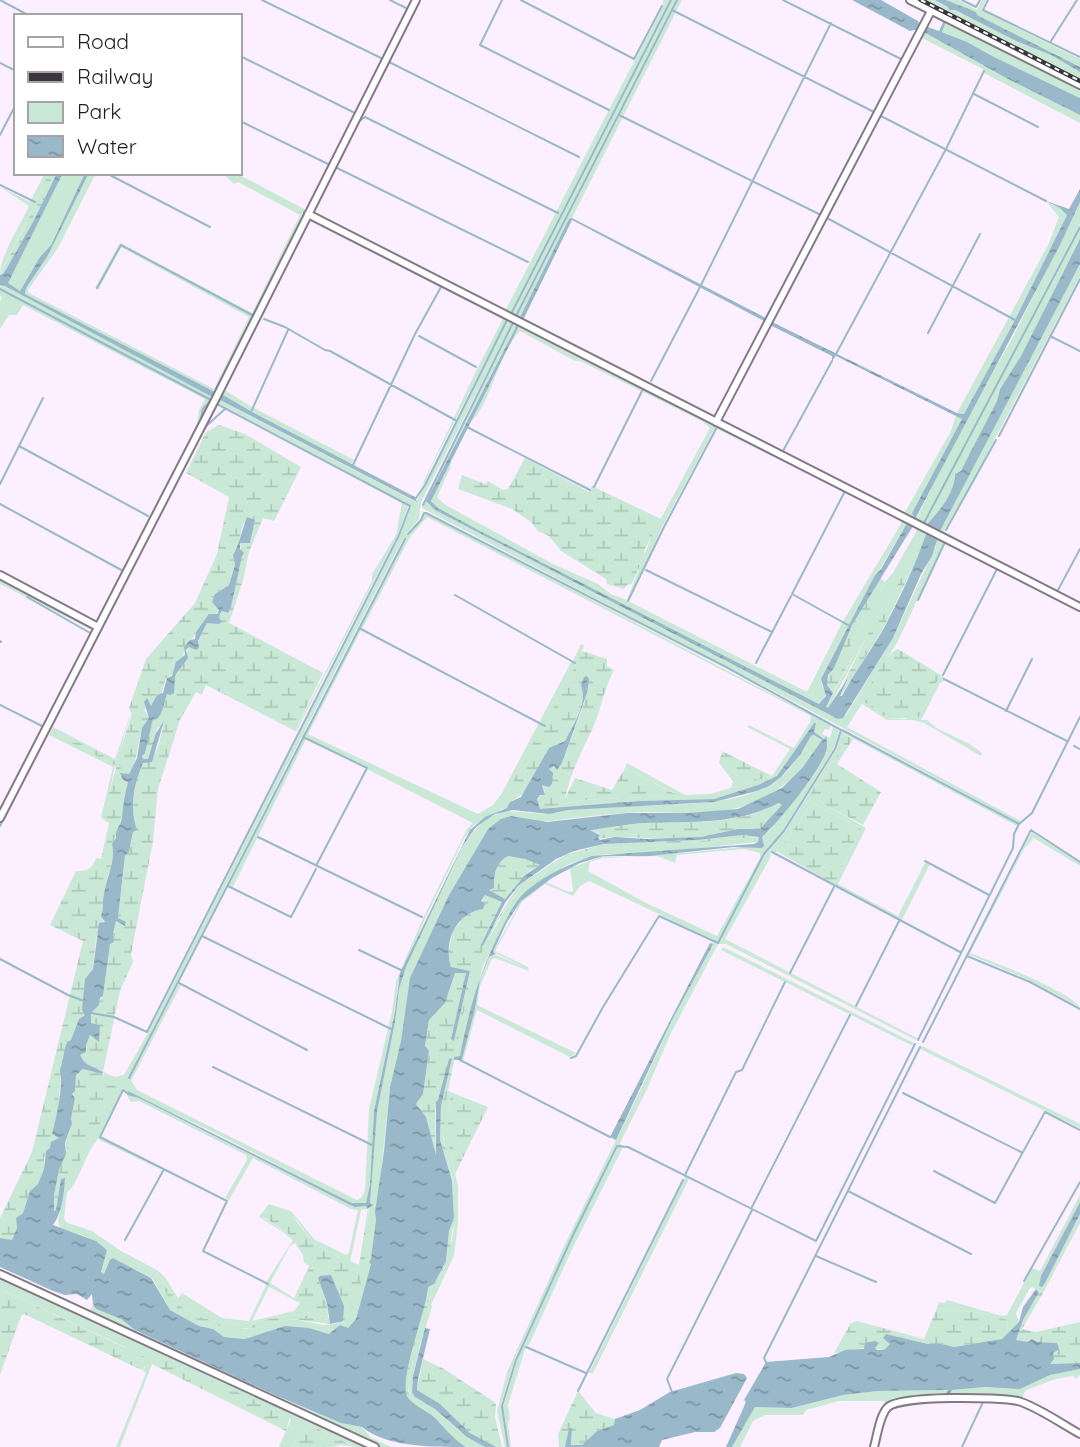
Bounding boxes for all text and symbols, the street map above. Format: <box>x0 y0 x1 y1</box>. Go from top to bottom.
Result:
legend <box>14 14 242 175</box>
text: Road <box>77 28 129 54</box>
text: Railway <box>77 63 153 89</box>
text: Park <box>77 98 121 124</box>
text: Water <box>77 133 137 159</box>

